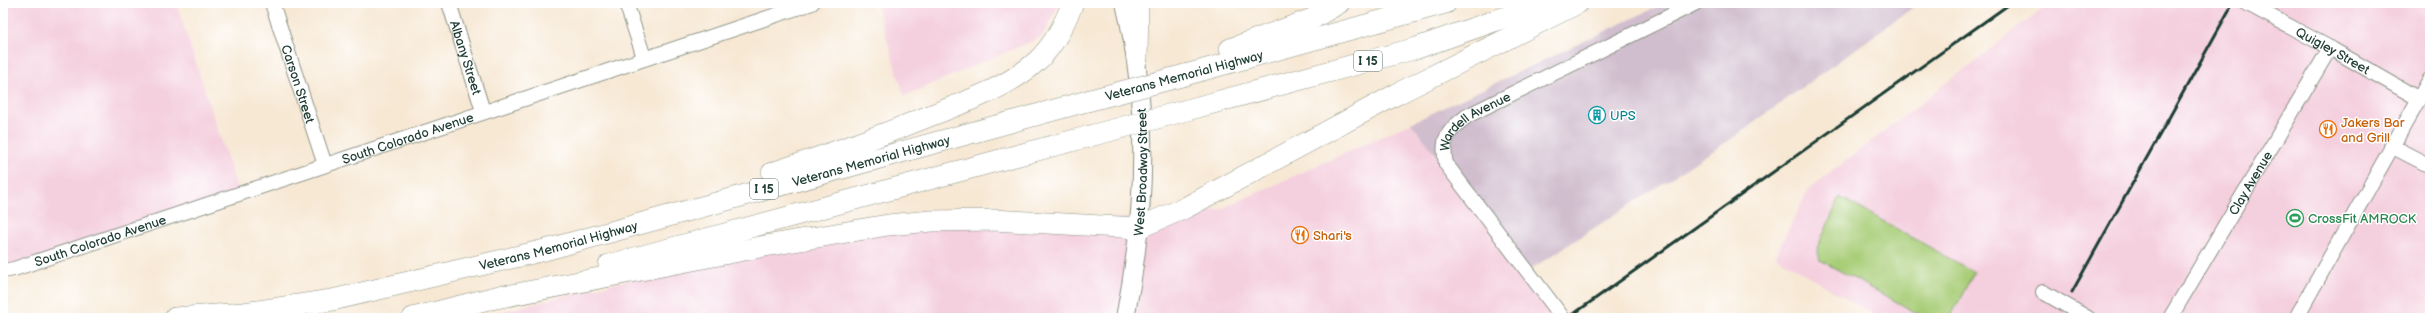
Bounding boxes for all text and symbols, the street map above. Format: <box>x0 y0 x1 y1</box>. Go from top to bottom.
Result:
street label: Albany Street <box>446 19 484 97</box>
street label: Quigley Street <box>2293 24 2372 78</box>
street label: Carson Street <box>277 43 318 125</box>
street label: Veterans Memorial Highway <box>1104 47 1265 105</box>
road number: I 15 <box>1354 51 1382 71</box>
street label: Wardell Avenue <box>1437 89 1514 152</box>
building icon: UPS <box>1587 105 1607 125</box>
street label: West Broadway Street <box>1131 108 1151 237</box>
place label: UPS <box>1610 108 1636 124</box>
street label: South Colorado Avenue <box>340 109 476 168</box>
place label: Jakers Bar and Grill <box>2341 115 2405 146</box>
restaurant icon: Jakers Bar and Grill <box>2318 119 2338 139</box>
street label: Veterans Memorial Highway <box>791 132 952 191</box>
street label: Clay Avenue <box>2226 148 2276 218</box>
road number: I 15 <box>750 179 778 199</box>
sports icon: CrossFit AMROCK <box>2285 208 2305 228</box>
place label: CrossFit AMROCK <box>2308 211 2417 227</box>
street label: South Colorado Avenue <box>33 212 169 271</box>
street label: Veterans Memorial Highway <box>478 218 640 274</box>
restaurant icon: Shari's <box>1290 225 1310 245</box>
place label: Shari's <box>1313 228 1352 244</box>

